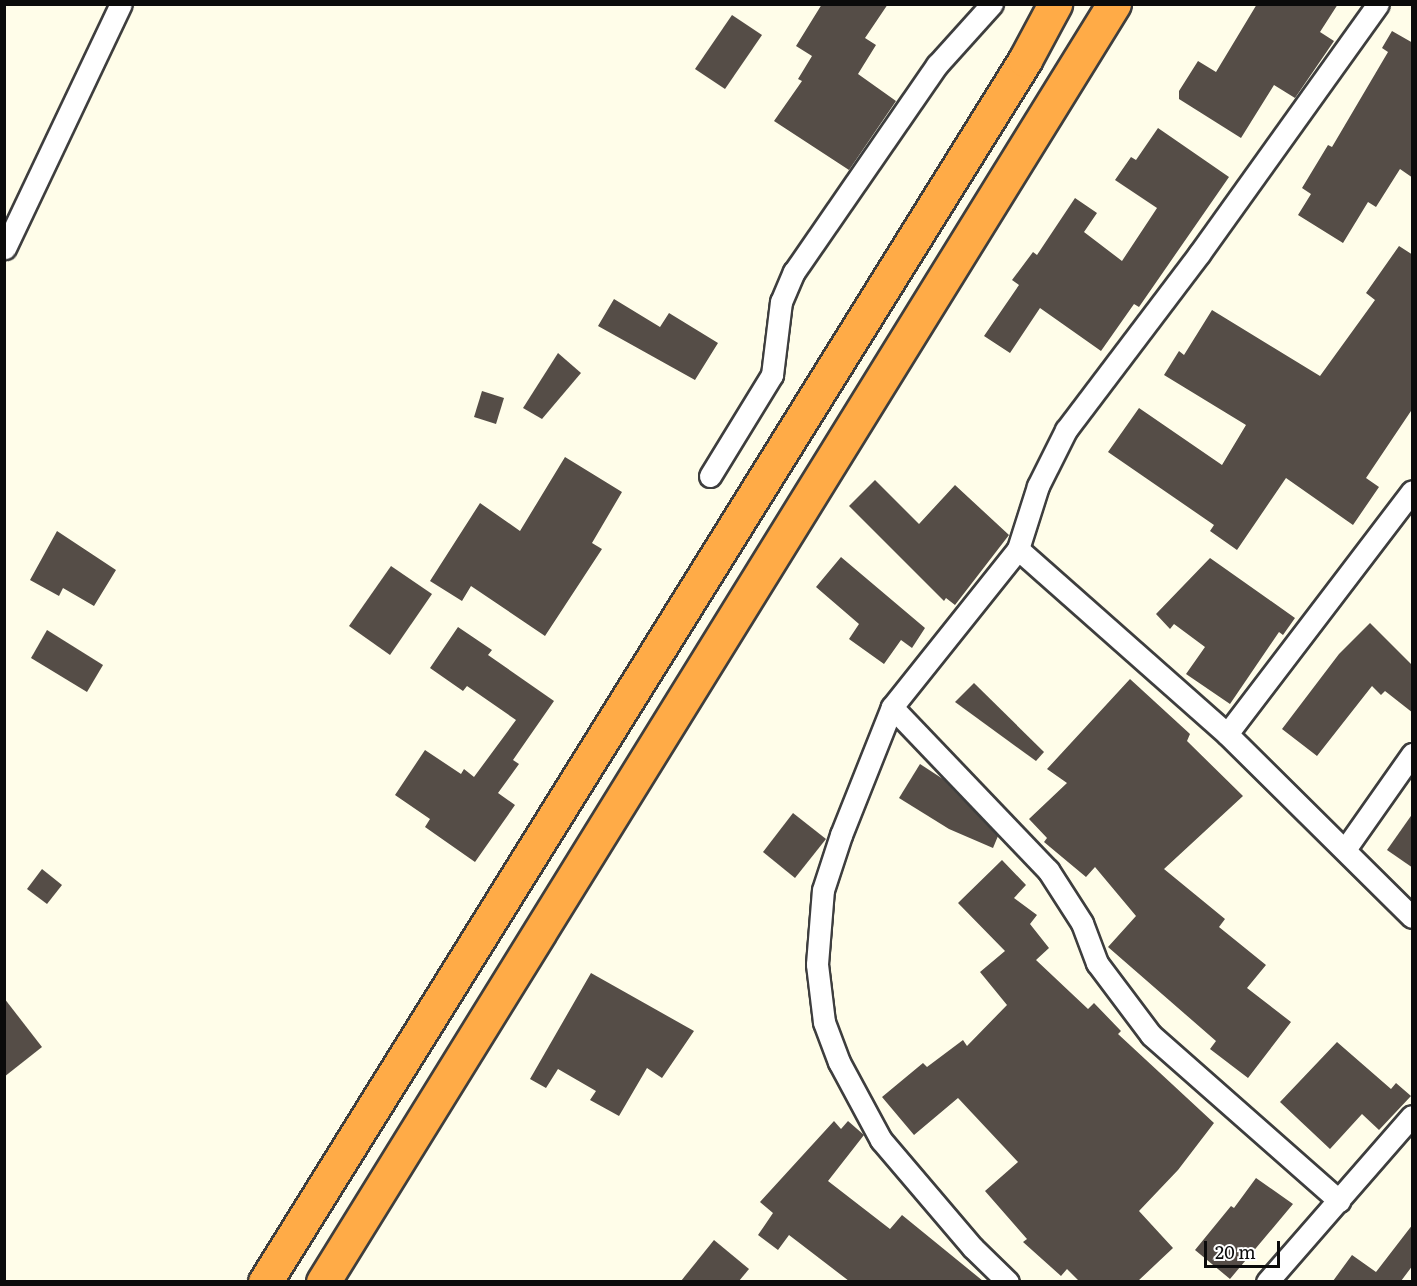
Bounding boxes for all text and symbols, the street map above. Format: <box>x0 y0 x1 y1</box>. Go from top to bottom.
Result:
scale bar <box>1207 1229 1284 1267</box>
text: 20 m <box>1215 1238 1256 1265</box>

